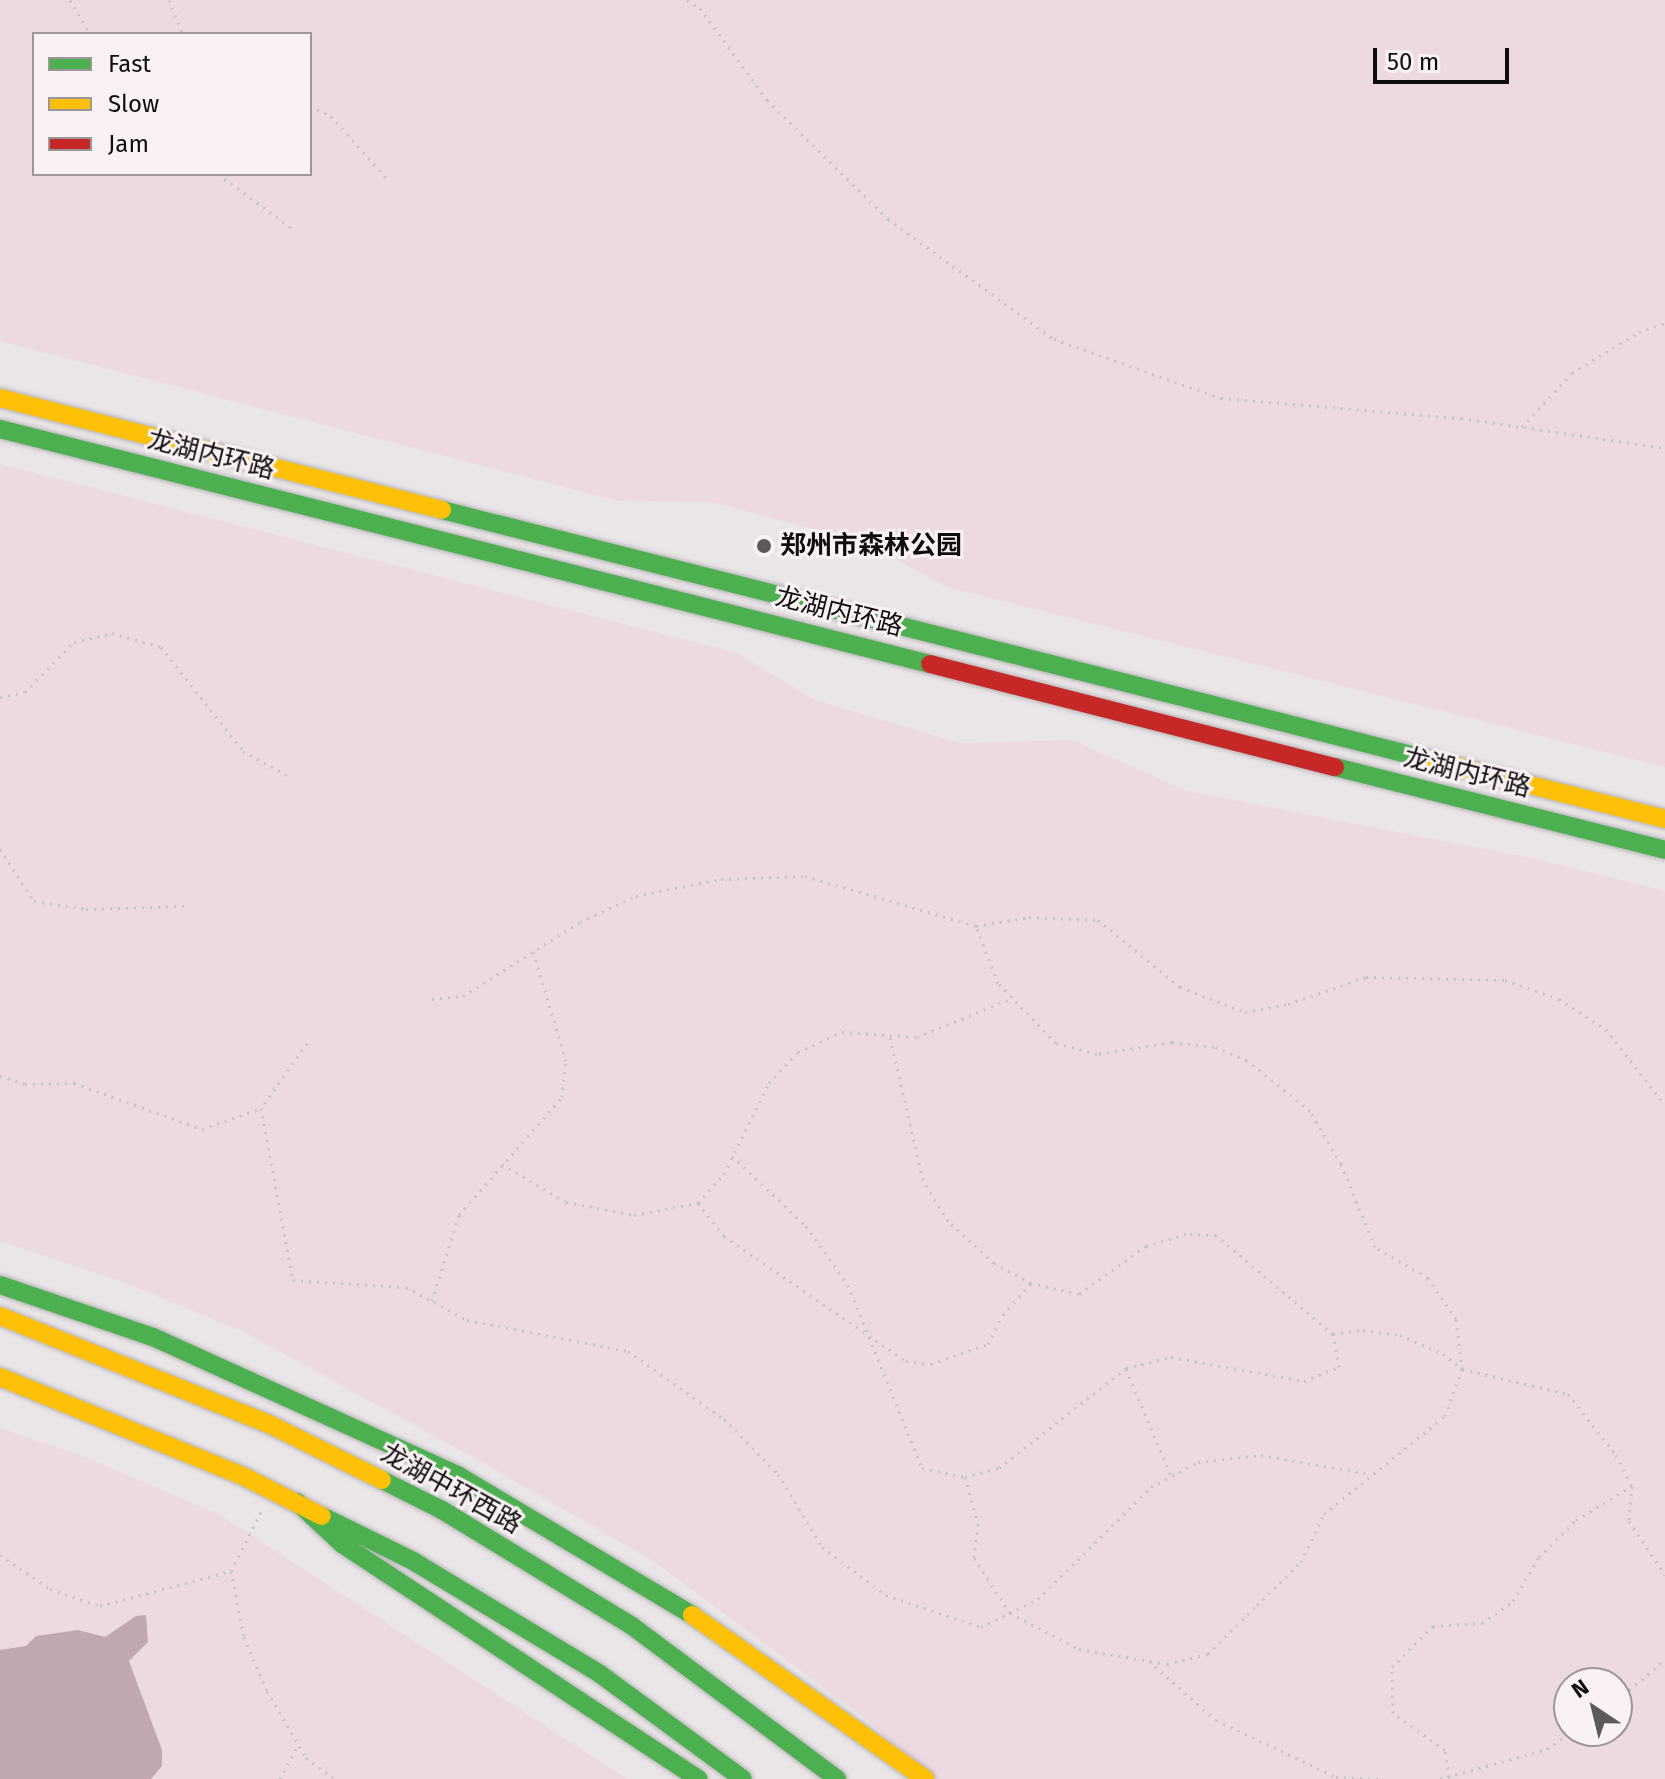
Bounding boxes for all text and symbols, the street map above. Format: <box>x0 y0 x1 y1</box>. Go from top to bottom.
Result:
legend <box>32 32 312 176</box>
scale bar <box>1377 32 1513 82</box>
text: 50 m <box>1387 48 1439 76</box>
text: Fast <box>108 50 151 78</box>
text: Slow <box>108 90 159 118</box>
text: Jam <box>108 130 149 158</box>
street label: 龙湖内环路 <box>144 424 278 486</box>
place label: 郑州市森林公园 <box>780 530 962 562</box>
marker: 郑州市森林公园 <box>755 537 773 555</box>
street label: 龙湖内环路 <box>772 581 906 643</box>
street label: 龙湖内环路 <box>1400 742 1534 804</box>
street label: 龙湖中环西路 <box>375 1438 527 1540</box>
north arrow <box>1553 1667 1633 1747</box>
text: N <box>1566 1673 1594 1704</box>

